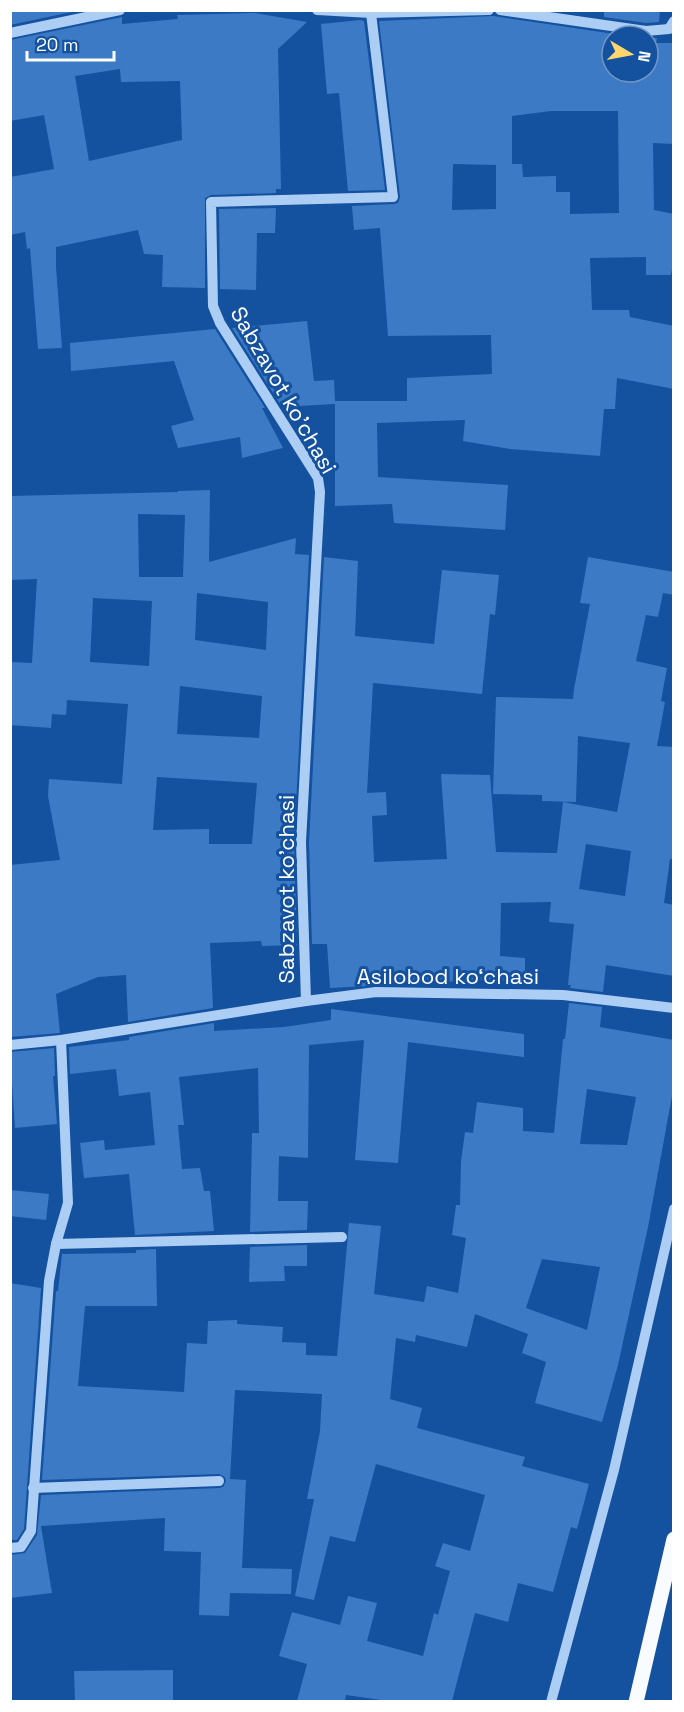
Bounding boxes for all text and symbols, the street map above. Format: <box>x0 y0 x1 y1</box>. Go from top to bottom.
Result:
scale bar <box>27 24 114 62</box>
north arrow <box>600 24 660 84</box>
text: 20 m <box>36 33 79 56</box>
text: N <box>633 49 656 64</box>
street label: Sabzavot ko'chasi <box>225 301 343 479</box>
street label: Sabzavot ko'chasi <box>272 795 300 983</box>
street label: Asilobod koʻchasi <box>357 962 539 990</box>

